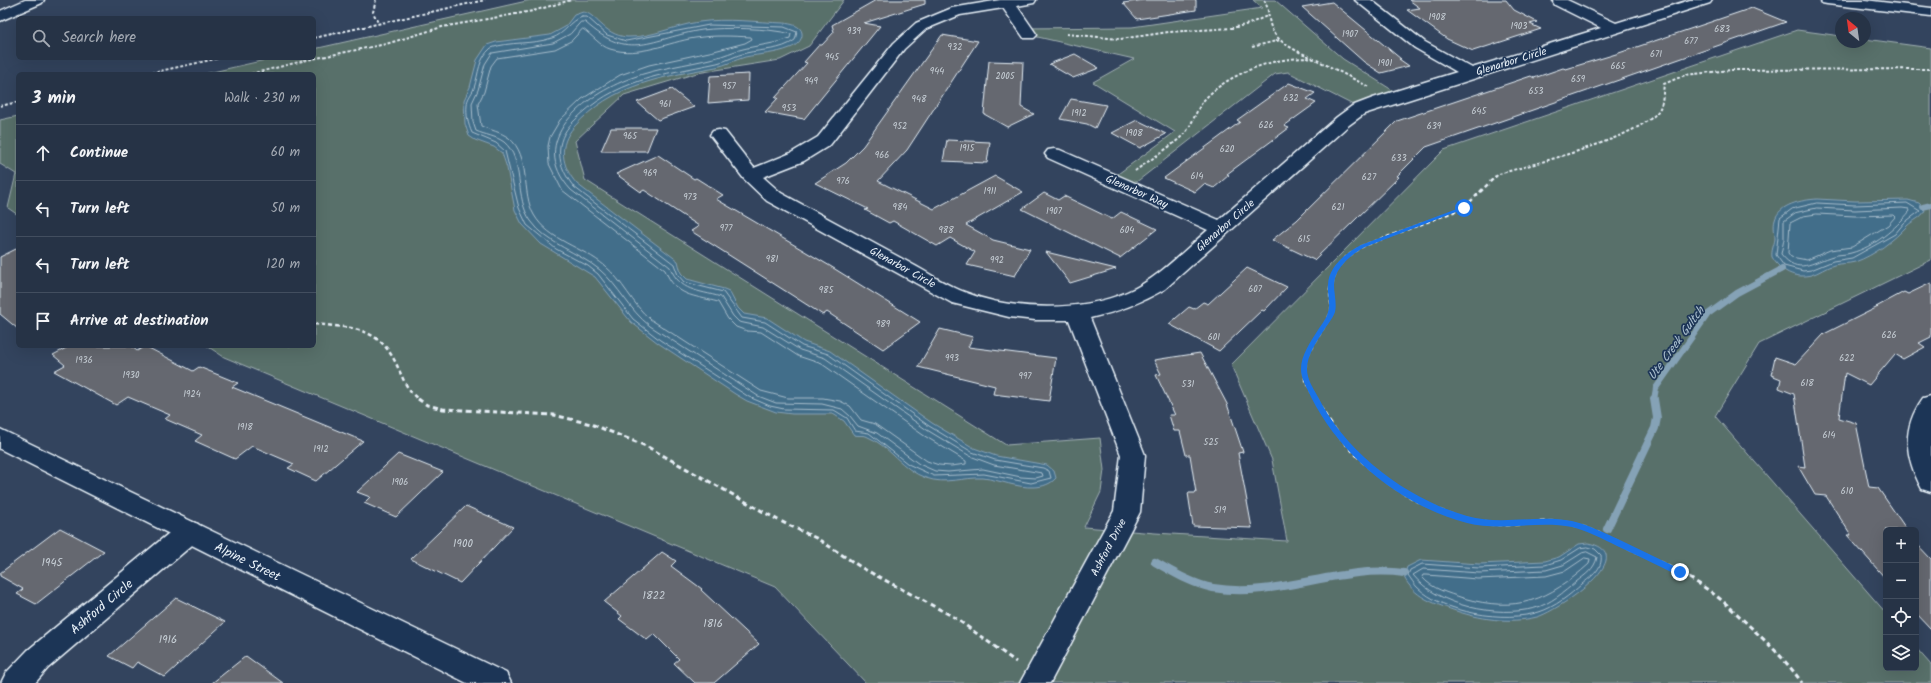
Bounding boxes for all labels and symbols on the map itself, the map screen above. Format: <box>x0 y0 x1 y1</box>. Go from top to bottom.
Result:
house number: 1908 <box>1428 10 1446 25</box>
north arrow <box>1835 12 1871 48</box>
house number: 1903 <box>1511 19 1527 34</box>
house number: 683 <box>1714 22 1730 37</box>
house number: 939 <box>847 24 862 39</box>
house number: 1907 <box>1342 27 1359 42</box>
house number: 677 <box>1684 34 1698 49</box>
house number: 932 <box>948 40 962 55</box>
street label: Glenarbor Circle <box>1474 43 1549 81</box>
house number: 671 <box>1650 47 1662 62</box>
house number: 945 <box>825 50 840 65</box>
house number: 1901 <box>1378 56 1392 71</box>
house number: 665 <box>1611 59 1627 74</box>
house number: 944 <box>930 64 944 79</box>
house number: 2005 <box>995 69 1016 84</box>
house number: 659 <box>1571 72 1586 87</box>
house number: 949 <box>804 74 818 89</box>
house number: 957 <box>722 79 737 94</box>
house number: 653 <box>1529 84 1543 99</box>
house number: 632 <box>1283 91 1299 106</box>
house number: 948 <box>912 92 927 107</box>
house number: 961 <box>659 97 671 112</box>
house number: 953 <box>782 101 796 116</box>
house number: 645 <box>1472 104 1488 119</box>
house number: 1912 <box>1071 106 1087 121</box>
house number: 626 <box>1258 118 1274 133</box>
house number: 952 <box>893 119 907 134</box>
house number: 639 <box>1427 119 1442 134</box>
house number: 1908 <box>1125 126 1143 141</box>
house number: 965 <box>623 129 638 144</box>
house number: 1915 <box>960 141 976 156</box>
house number: 620 <box>1220 142 1235 157</box>
house number: 966 <box>875 148 889 163</box>
house number: 633 <box>1391 151 1407 166</box>
house number: 969 <box>643 166 657 181</box>
house number: 614 <box>1191 169 1203 184</box>
street label: Glenarbor Way <box>1102 170 1172 214</box>
house number: 627 <box>1362 170 1377 185</box>
house number: 976 <box>836 174 850 189</box>
house number: 1911 <box>984 184 997 199</box>
house number: 973 <box>683 190 697 205</box>
street label: Glenarbor Circle <box>1192 195 1259 257</box>
route start <box>1455 199 1473 217</box>
house number: 984 <box>893 200 907 215</box>
house number: 621 <box>1331 200 1345 215</box>
house number: 1907 <box>1046 204 1063 219</box>
house number: 977 <box>720 221 733 236</box>
house number: 988 <box>938 223 954 238</box>
house number: 604 <box>1120 223 1134 238</box>
house number: 615 <box>1298 232 1311 247</box>
street label: Glenarbor Circle <box>866 242 939 294</box>
house number: 981 <box>766 252 778 267</box>
house number: 992 <box>990 253 1004 268</box>
house number: 607 <box>1248 282 1263 297</box>
house number: 985 <box>819 283 834 298</box>
water label: Ute Creek Gultch <box>1643 301 1711 384</box>
house number: 989 <box>876 317 891 332</box>
house number: 626 <box>1881 328 1897 343</box>
house number: 601 <box>1208 330 1220 345</box>
house number: 993 <box>945 351 959 366</box>
house number: 622 <box>1839 351 1855 366</box>
house number: 1936 <box>75 353 93 368</box>
house number: 1930 <box>123 368 140 383</box>
house number: 997 <box>1019 369 1032 384</box>
house number: 618 <box>1800 376 1814 391</box>
house number: 531 <box>1182 377 1195 392</box>
house number: 1924 <box>183 387 201 402</box>
house number: 1918 <box>237 420 253 435</box>
house number: 614 <box>1823 428 1835 443</box>
house number: 525 <box>1204 435 1220 450</box>
house number: 1912 <box>313 442 329 457</box>
house number: 1906 <box>392 475 408 490</box>
house number: 610 <box>1841 484 1854 499</box>
house number: 519 <box>1214 503 1227 518</box>
street label: Ashford Drive <box>1086 515 1132 579</box>
house number: 1900 <box>453 535 473 553</box>
street label: Alpine Street <box>211 537 285 588</box>
house number: 1945 <box>42 554 63 572</box>
route end <box>1671 563 1689 581</box>
street label: Ashford Circle <box>66 574 138 640</box>
house number: 1822 <box>643 587 665 605</box>
house number: 1816 <box>703 615 723 633</box>
house number: 1916 <box>159 631 177 649</box>

